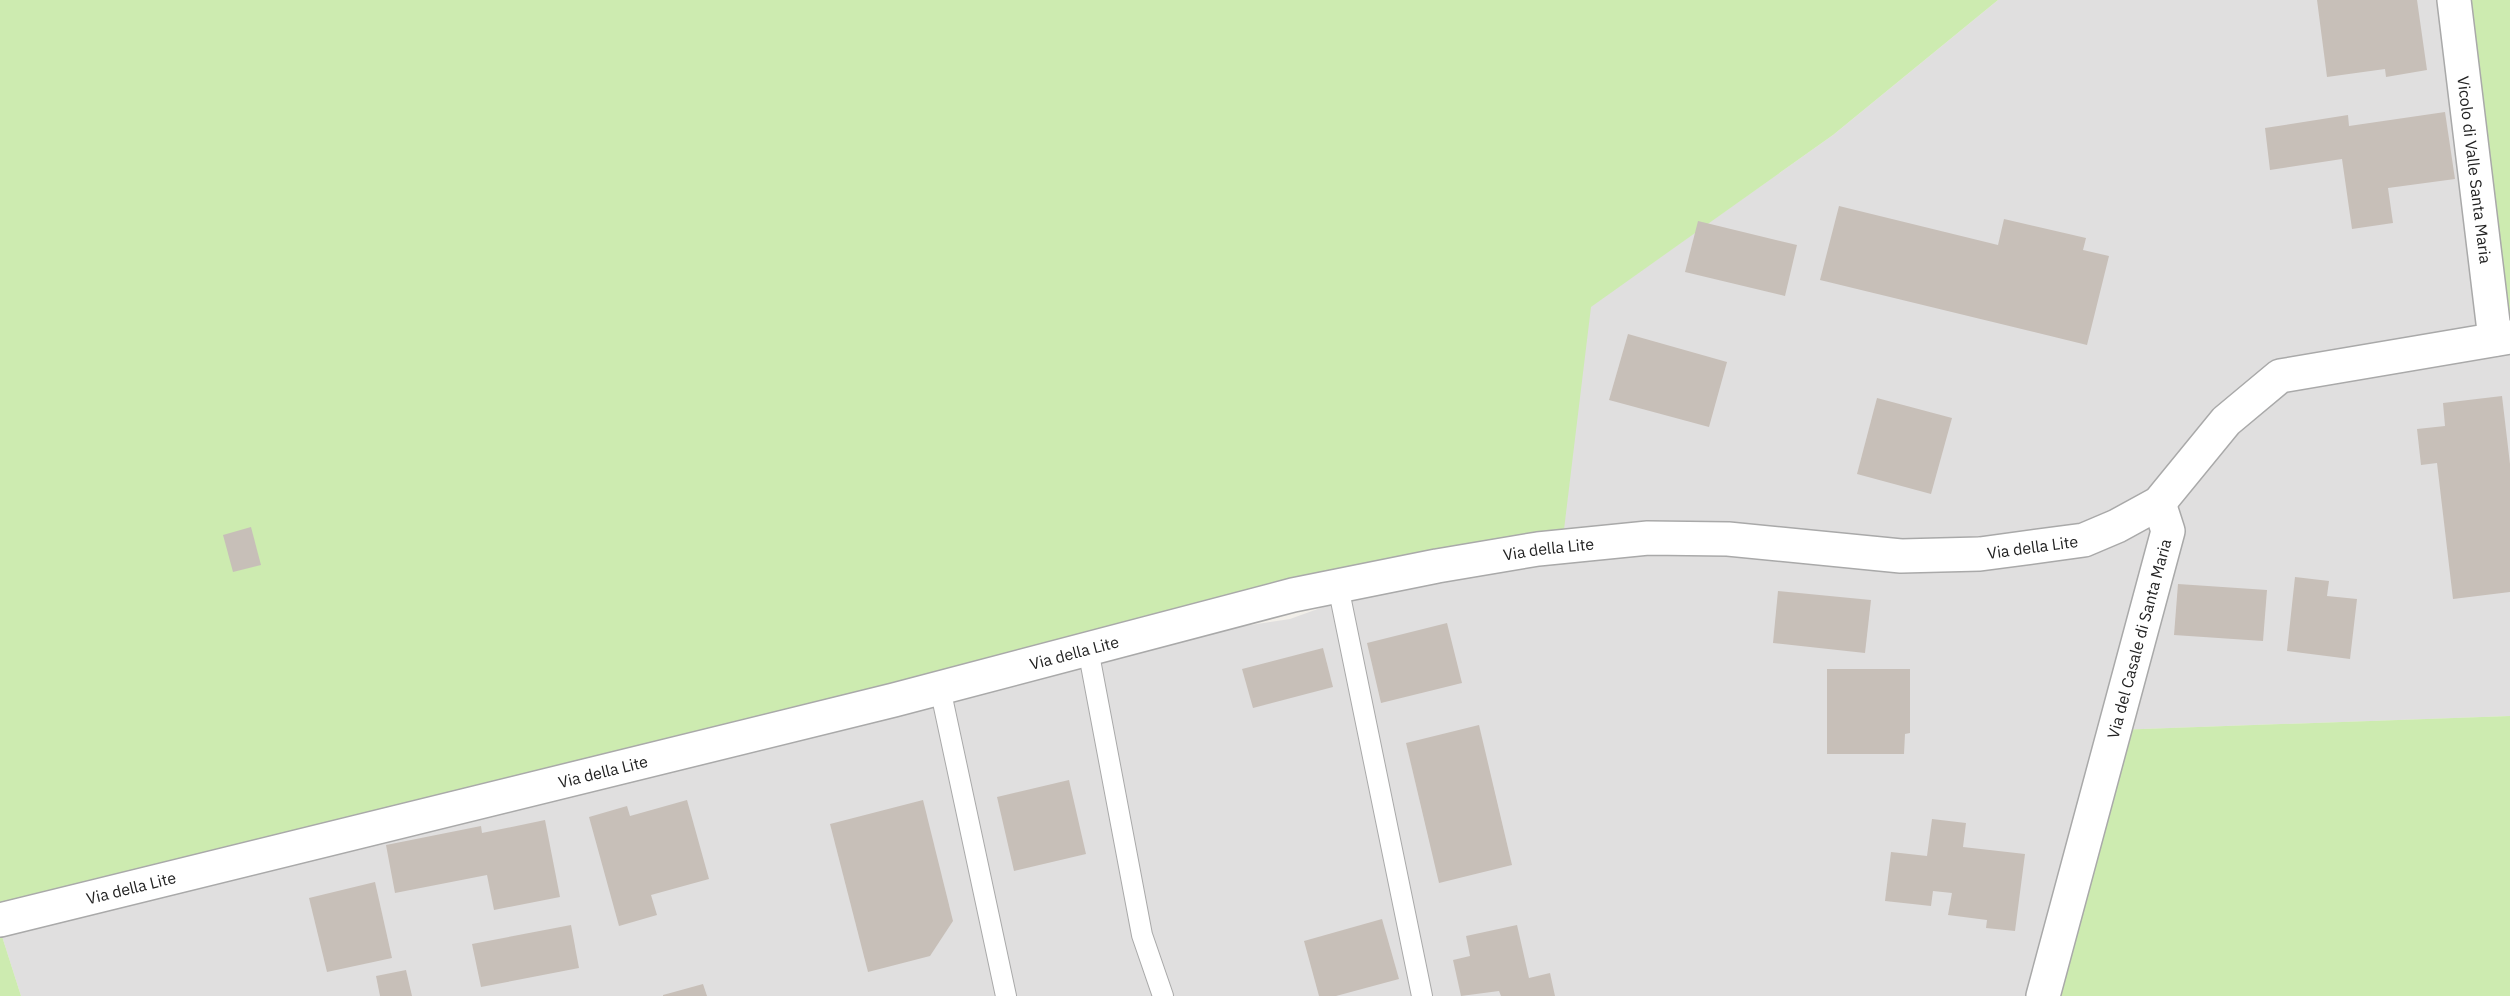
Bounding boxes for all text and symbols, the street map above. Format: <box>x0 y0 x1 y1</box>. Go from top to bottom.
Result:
street label: Vicolo di Valle Santa Maria <box>2453 75 2496 265</box>
street label: Via della Lite <box>1986 531 2079 563</box>
street label: Via della Lite <box>1501 533 1595 565</box>
street label: Via del Casale di Santa Maria <box>2103 536 2176 741</box>
street label: Via della Lite <box>1027 631 1121 674</box>
street label: Via della Lite <box>556 751 650 792</box>
street label: Via della Lite <box>84 867 178 908</box>

